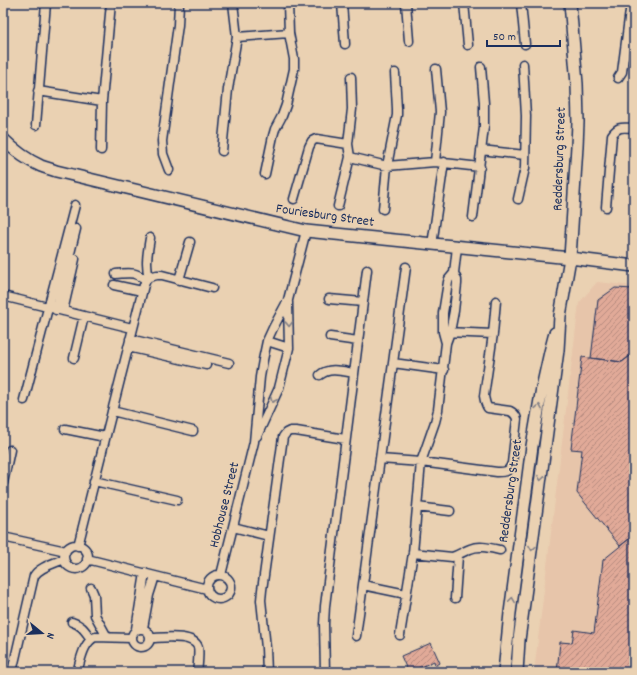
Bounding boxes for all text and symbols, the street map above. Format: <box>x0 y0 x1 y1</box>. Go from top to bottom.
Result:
scale bar <box>487 22 560 48</box>
text: 50 m <box>493 29 516 46</box>
street label: Reddersburg Street <box>548 107 572 211</box>
street label: Fouriesburg Street <box>275 199 375 233</box>
one-way arrow <box>285 321 293 327</box>
one-way arrow <box>270 396 278 403</box>
one-way arrow <box>534 404 542 410</box>
street label: Reddersburg Street <box>494 438 528 544</box>
street label: Hobhouse Street <box>205 460 245 550</box>
one-way arrow <box>537 475 546 481</box>
one-way arrow <box>528 545 537 551</box>
one-way arrow <box>507 597 516 603</box>
north arrow <box>22 613 62 653</box>
text: N <box>41 630 58 641</box>

